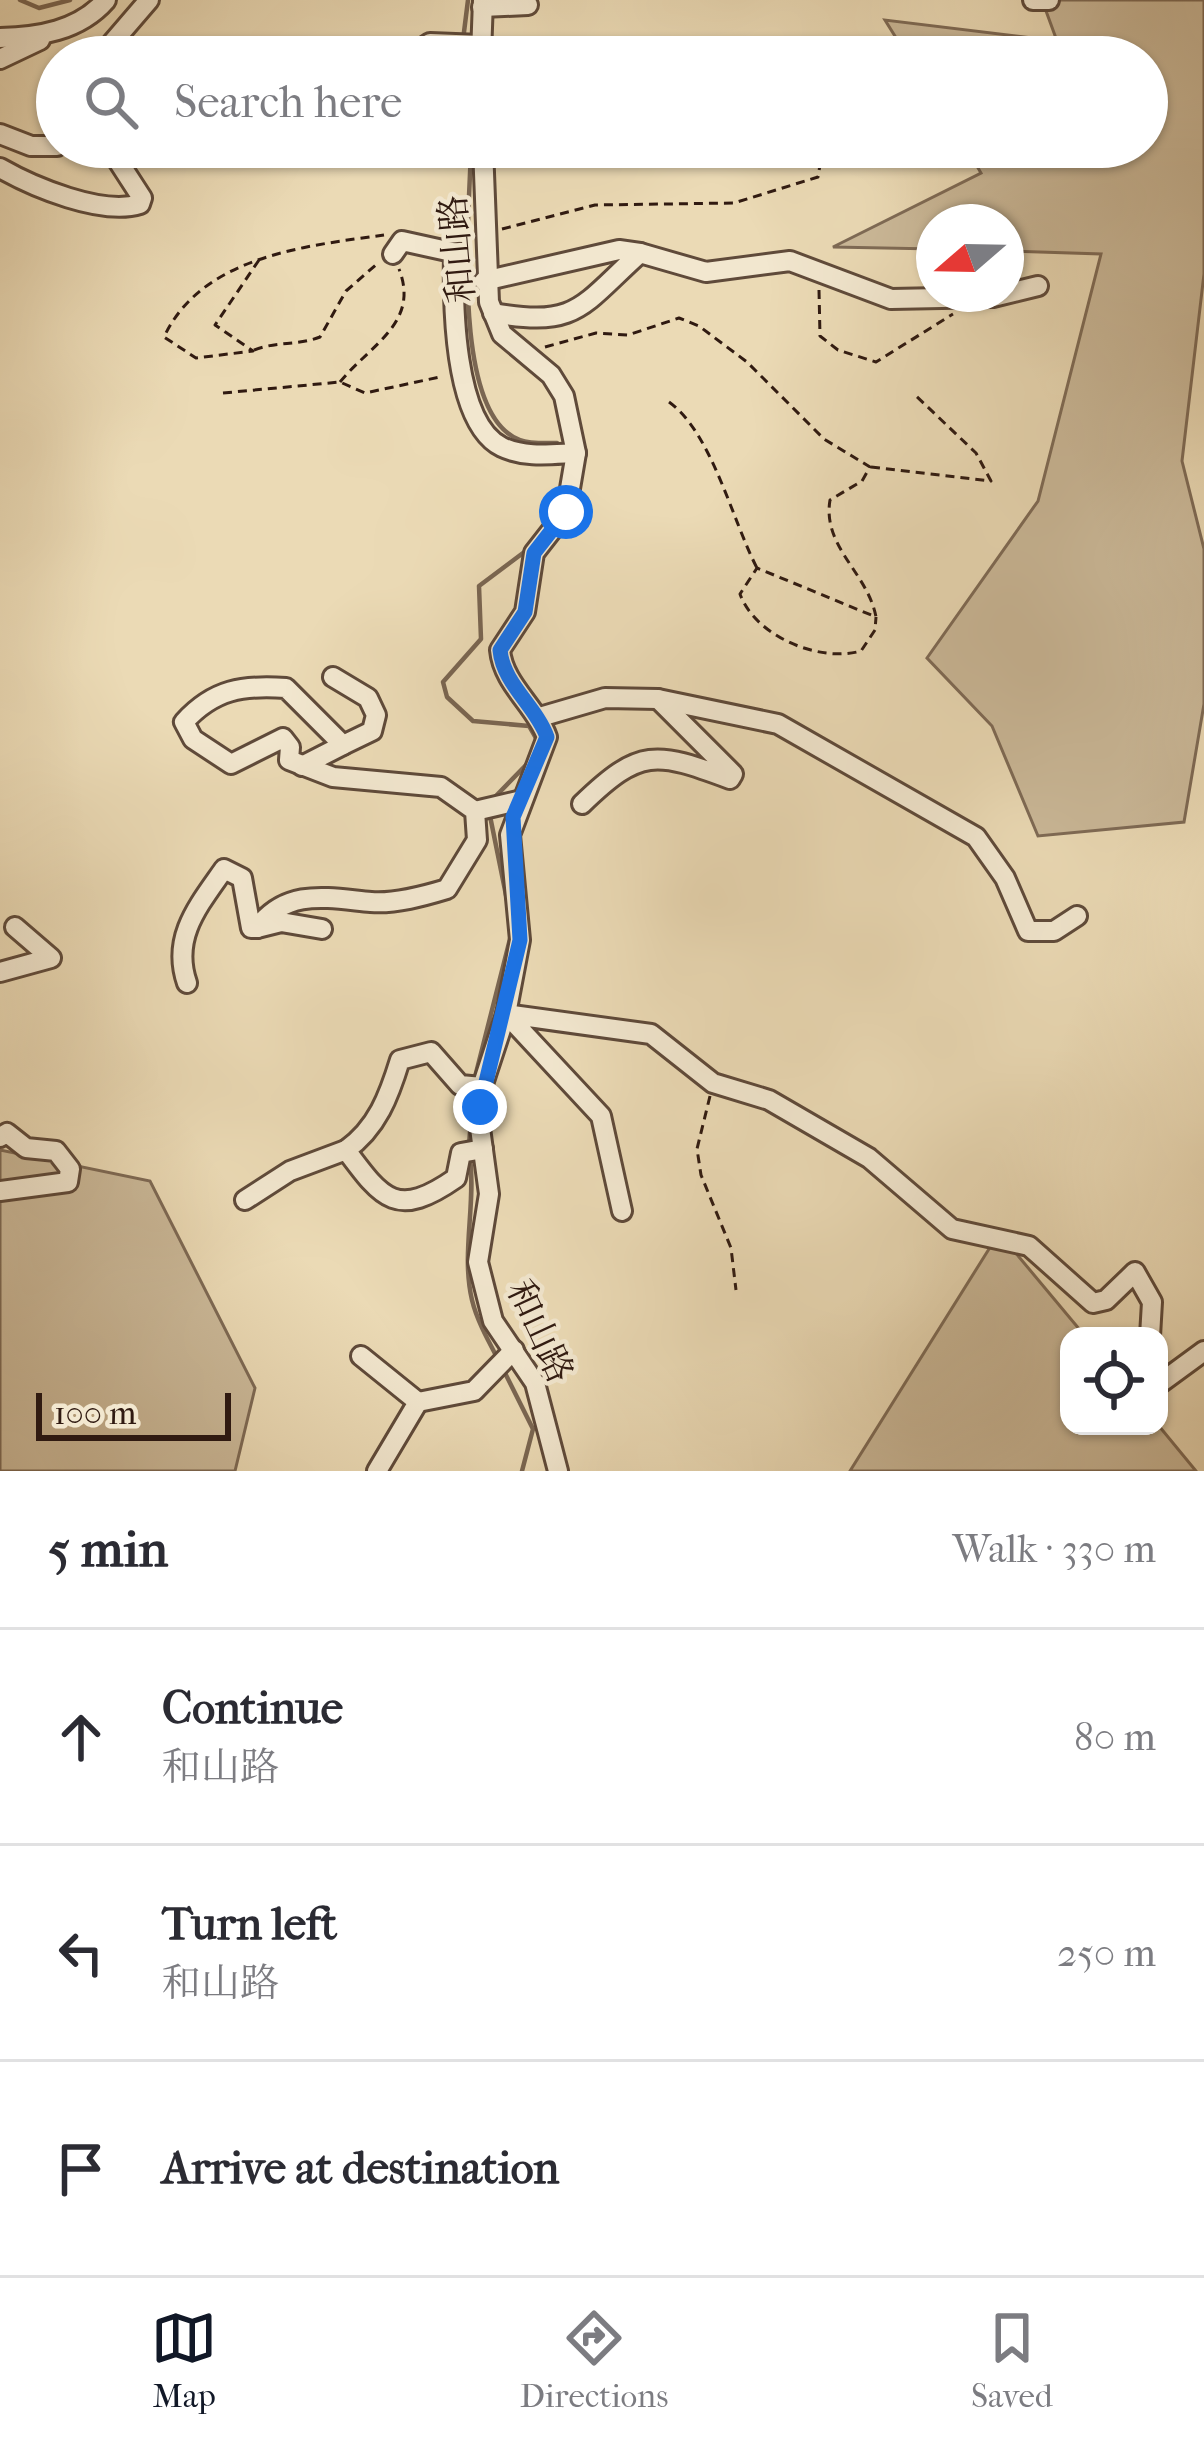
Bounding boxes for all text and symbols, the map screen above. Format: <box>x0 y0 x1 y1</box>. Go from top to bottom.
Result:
search box <box>36 36 1168 168</box>
icon: search <box>78 69 144 135</box>
text: Search here <box>174 76 402 129</box>
street label: 和山路 <box>431 193 483 305</box>
north arrow <box>916 204 1024 312</box>
route start <box>539 485 593 539</box>
route end <box>453 1080 507 1134</box>
street label: 和山路 <box>498 1274 582 1389</box>
map controls <box>1060 1327 1168 1435</box>
button: locate <box>1060 1327 1168 1435</box>
scale bar <box>36 1387 231 1440</box>
text: 100 m <box>54 1394 137 1433</box>
text: 5 min <box>48 1519 168 1579</box>
text: Walk · 330 m <box>953 1526 1156 1572</box>
text: Continue <box>162 1682 343 1735</box>
icon: ahead <box>48 1704 114 1770</box>
text: 80 m <box>1074 1714 1156 1760</box>
text: 和山路 <box>162 1744 279 1790</box>
text: Turn left <box>162 1898 337 1951</box>
icon: left <box>48 1920 114 1986</box>
text: 250 m <box>1057 1930 1156 1976</box>
text: 和山路 <box>162 1960 279 2006</box>
icon: arrive <box>48 2136 114 2202</box>
text: Arrive at destination <box>162 2142 559 2195</box>
tab: Map <box>151 2305 217 2416</box>
tab: Directions <box>520 2305 668 2416</box>
tab: Saved <box>971 2305 1053 2416</box>

